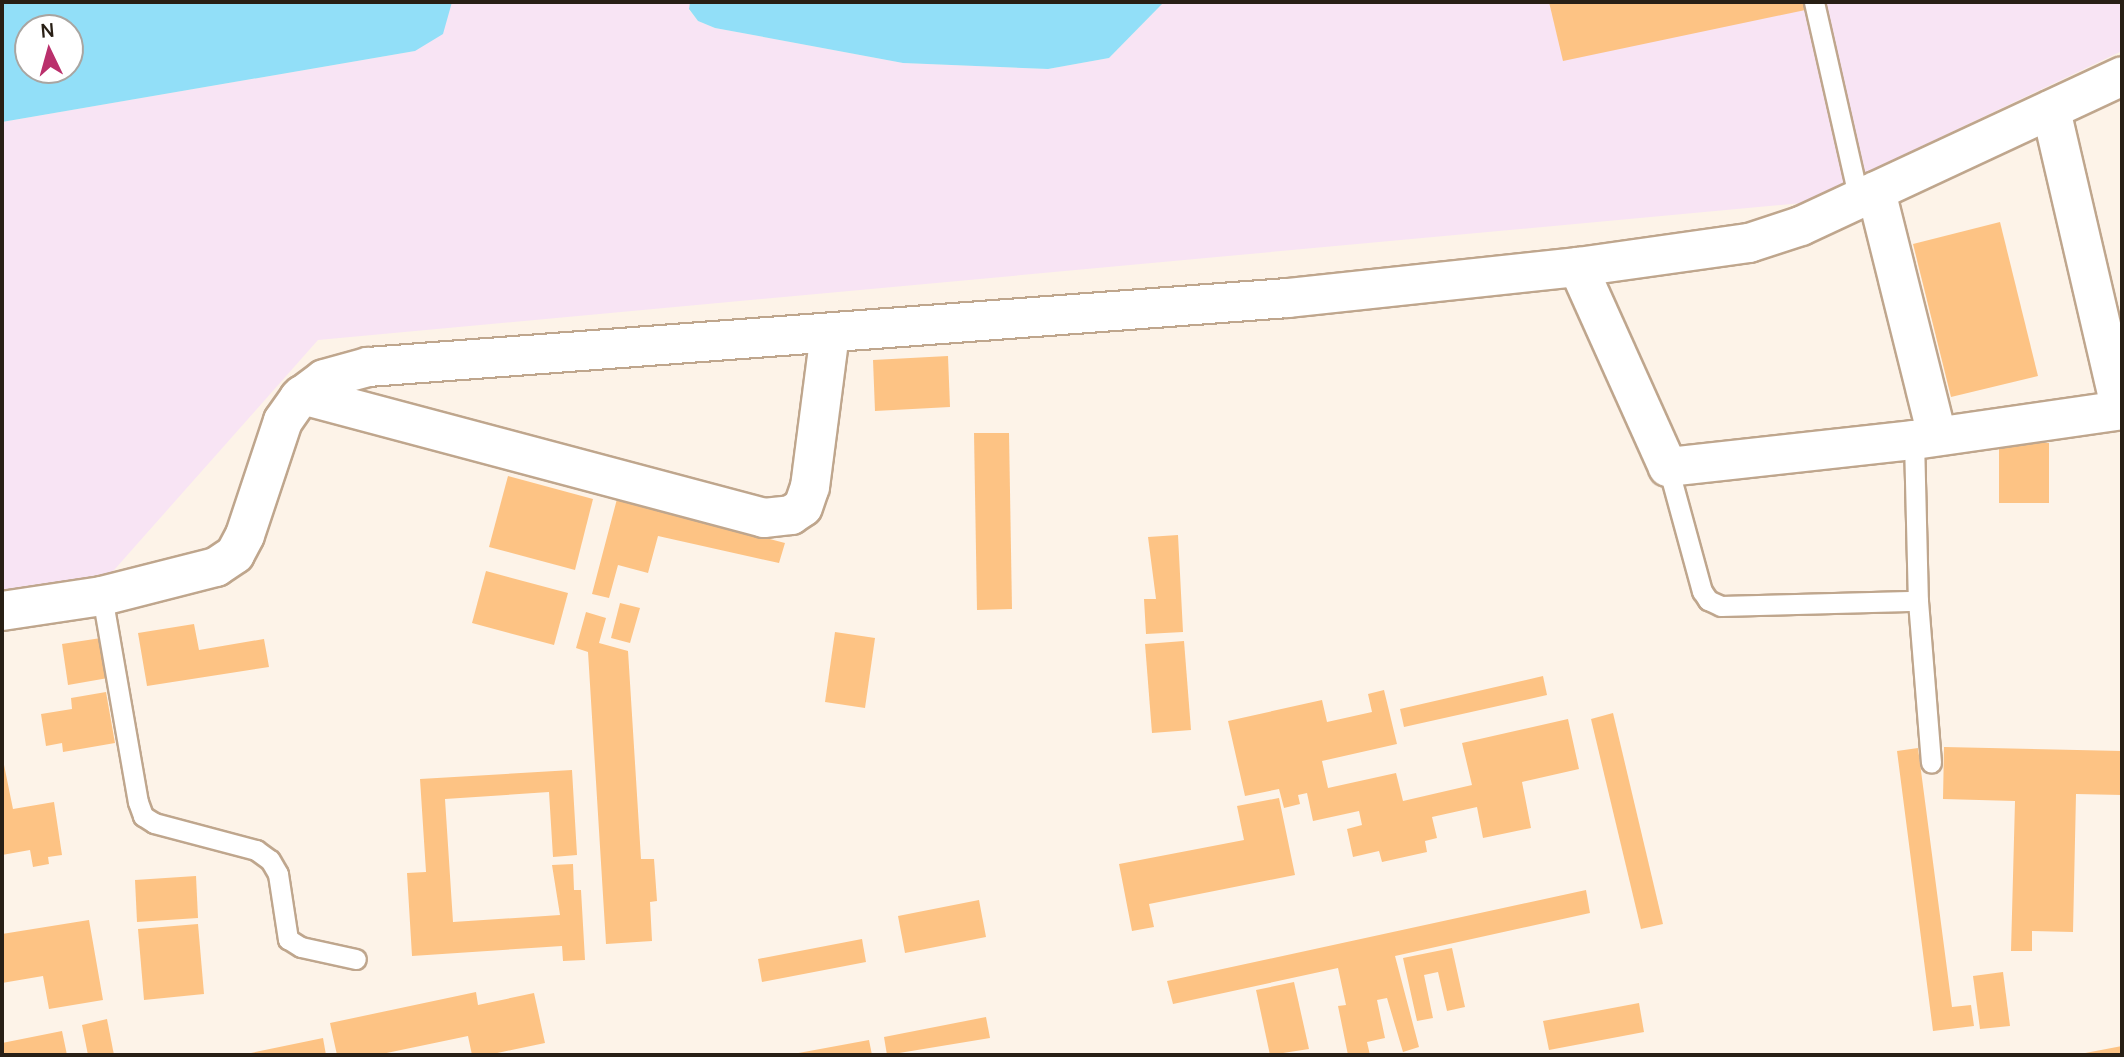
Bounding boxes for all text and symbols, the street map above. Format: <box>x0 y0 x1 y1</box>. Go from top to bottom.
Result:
north arrow <box>14 14 84 84</box>
text: N <box>39 17 55 44</box>

